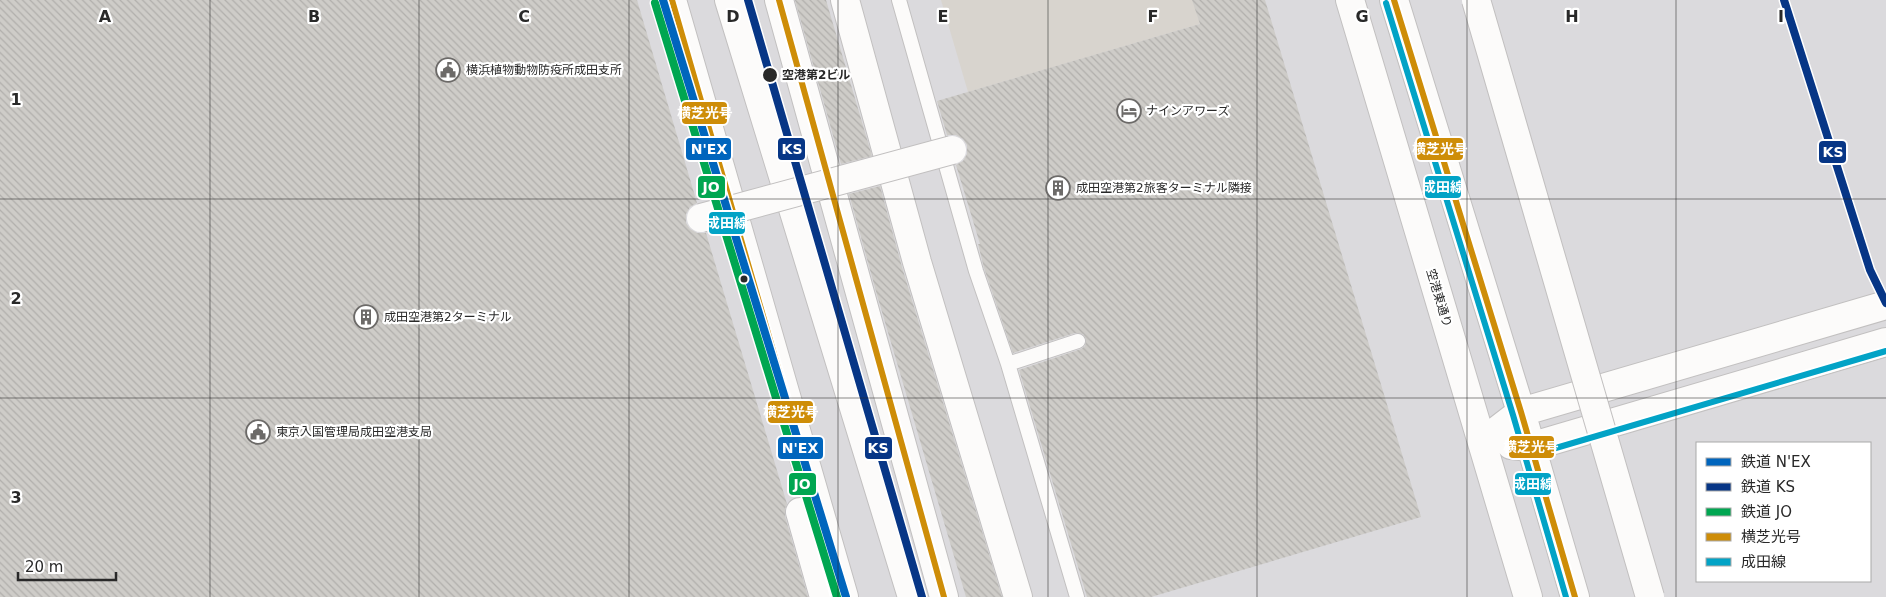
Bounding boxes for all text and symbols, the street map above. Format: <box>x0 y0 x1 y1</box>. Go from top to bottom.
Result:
text: A <box>99 7 112 26</box>
text: B <box>308 7 320 26</box>
text: C <box>518 7 530 26</box>
text: D <box>726 7 740 26</box>
text: E <box>938 7 948 26</box>
text: F <box>1148 7 1158 26</box>
text: G <box>1355 7 1369 26</box>
text: H <box>1565 7 1579 26</box>
text: I <box>1778 7 1784 26</box>
public building icon: 横浜植物動物防疫所成田支所 <box>435 57 461 83</box>
place label: 横浜植物動物防疫所成田支所 <box>466 63 622 77</box>
marker: 空港第2ビル <box>761 66 779 84</box>
place label: 空港第2ビル <box>782 68 850 82</box>
text: 1 <box>10 90 22 109</box>
hotel icon: ナインアワーズ <box>1116 98 1142 124</box>
line badge: 横芝光号 <box>681 101 728 125</box>
place label: ナインアワーズ <box>1146 104 1229 118</box>
text: 横芝光号 <box>677 105 733 121</box>
line badge: N'EX <box>685 137 732 161</box>
line badge: KS <box>777 137 806 161</box>
line badge: 横芝光号 <box>1416 137 1464 161</box>
line badge: KS <box>1818 140 1847 164</box>
text: N'EX <box>691 141 727 157</box>
text: KS <box>782 141 802 157</box>
text: 横芝光号 <box>1412 141 1468 157</box>
text: KS <box>1823 144 1843 160</box>
line badge: JO <box>697 175 726 199</box>
building icon: 成田空港第2旅客ターミナル隣接 <box>1045 175 1071 201</box>
line badge: 成田線 <box>1424 175 1462 199</box>
text: JO <box>701 179 720 195</box>
text: 成田線 <box>1422 179 1464 195</box>
place label: 成田空港第2旅客ターミナル隣接 <box>1076 181 1252 195</box>
line badge: 成田線 <box>708 211 746 235</box>
text: 成田線 <box>706 215 748 231</box>
street label: 空港東通り <box>1424 267 1454 329</box>
unlabelled marker <box>739 274 749 284</box>
text: 2 <box>10 289 22 308</box>
building icon: 成田空港第2ターミナル <box>353 304 379 330</box>
place label: 成田空港第2ターミナル <box>384 310 512 324</box>
line badge: 横芝光号 <box>767 400 814 424</box>
text: 横芝光号 <box>763 404 819 420</box>
public building icon: 東京入国管理局成田空港支局 <box>245 419 271 445</box>
place label: 東京入国管理局成田空港支局 <box>276 425 432 439</box>
line badge: 横芝光号 <box>1508 435 1555 459</box>
line badge: N'EX <box>777 436 824 460</box>
line badge: KS <box>864 436 893 460</box>
text: 横芝光号 <box>1503 439 1559 455</box>
text: N'EX <box>782 440 818 456</box>
text: KS <box>868 440 888 456</box>
legend <box>1696 442 1871 582</box>
text: 鉄道 N'EX <box>1741 453 1811 471</box>
line badge: JO <box>788 472 817 496</box>
line badge: 成田線 <box>1514 472 1552 496</box>
text: JO <box>792 476 811 492</box>
text: 成田線 <box>1512 476 1554 492</box>
text: 鉄道 KS <box>1741 478 1795 496</box>
text: 3 <box>10 488 22 507</box>
text: 鉄道 JO <box>1741 503 1792 521</box>
text: 横芝光号 <box>1741 528 1801 546</box>
scale bar <box>18 550 115 582</box>
text: 成田線 <box>1741 553 1786 571</box>
text: 20 m <box>25 558 63 576</box>

